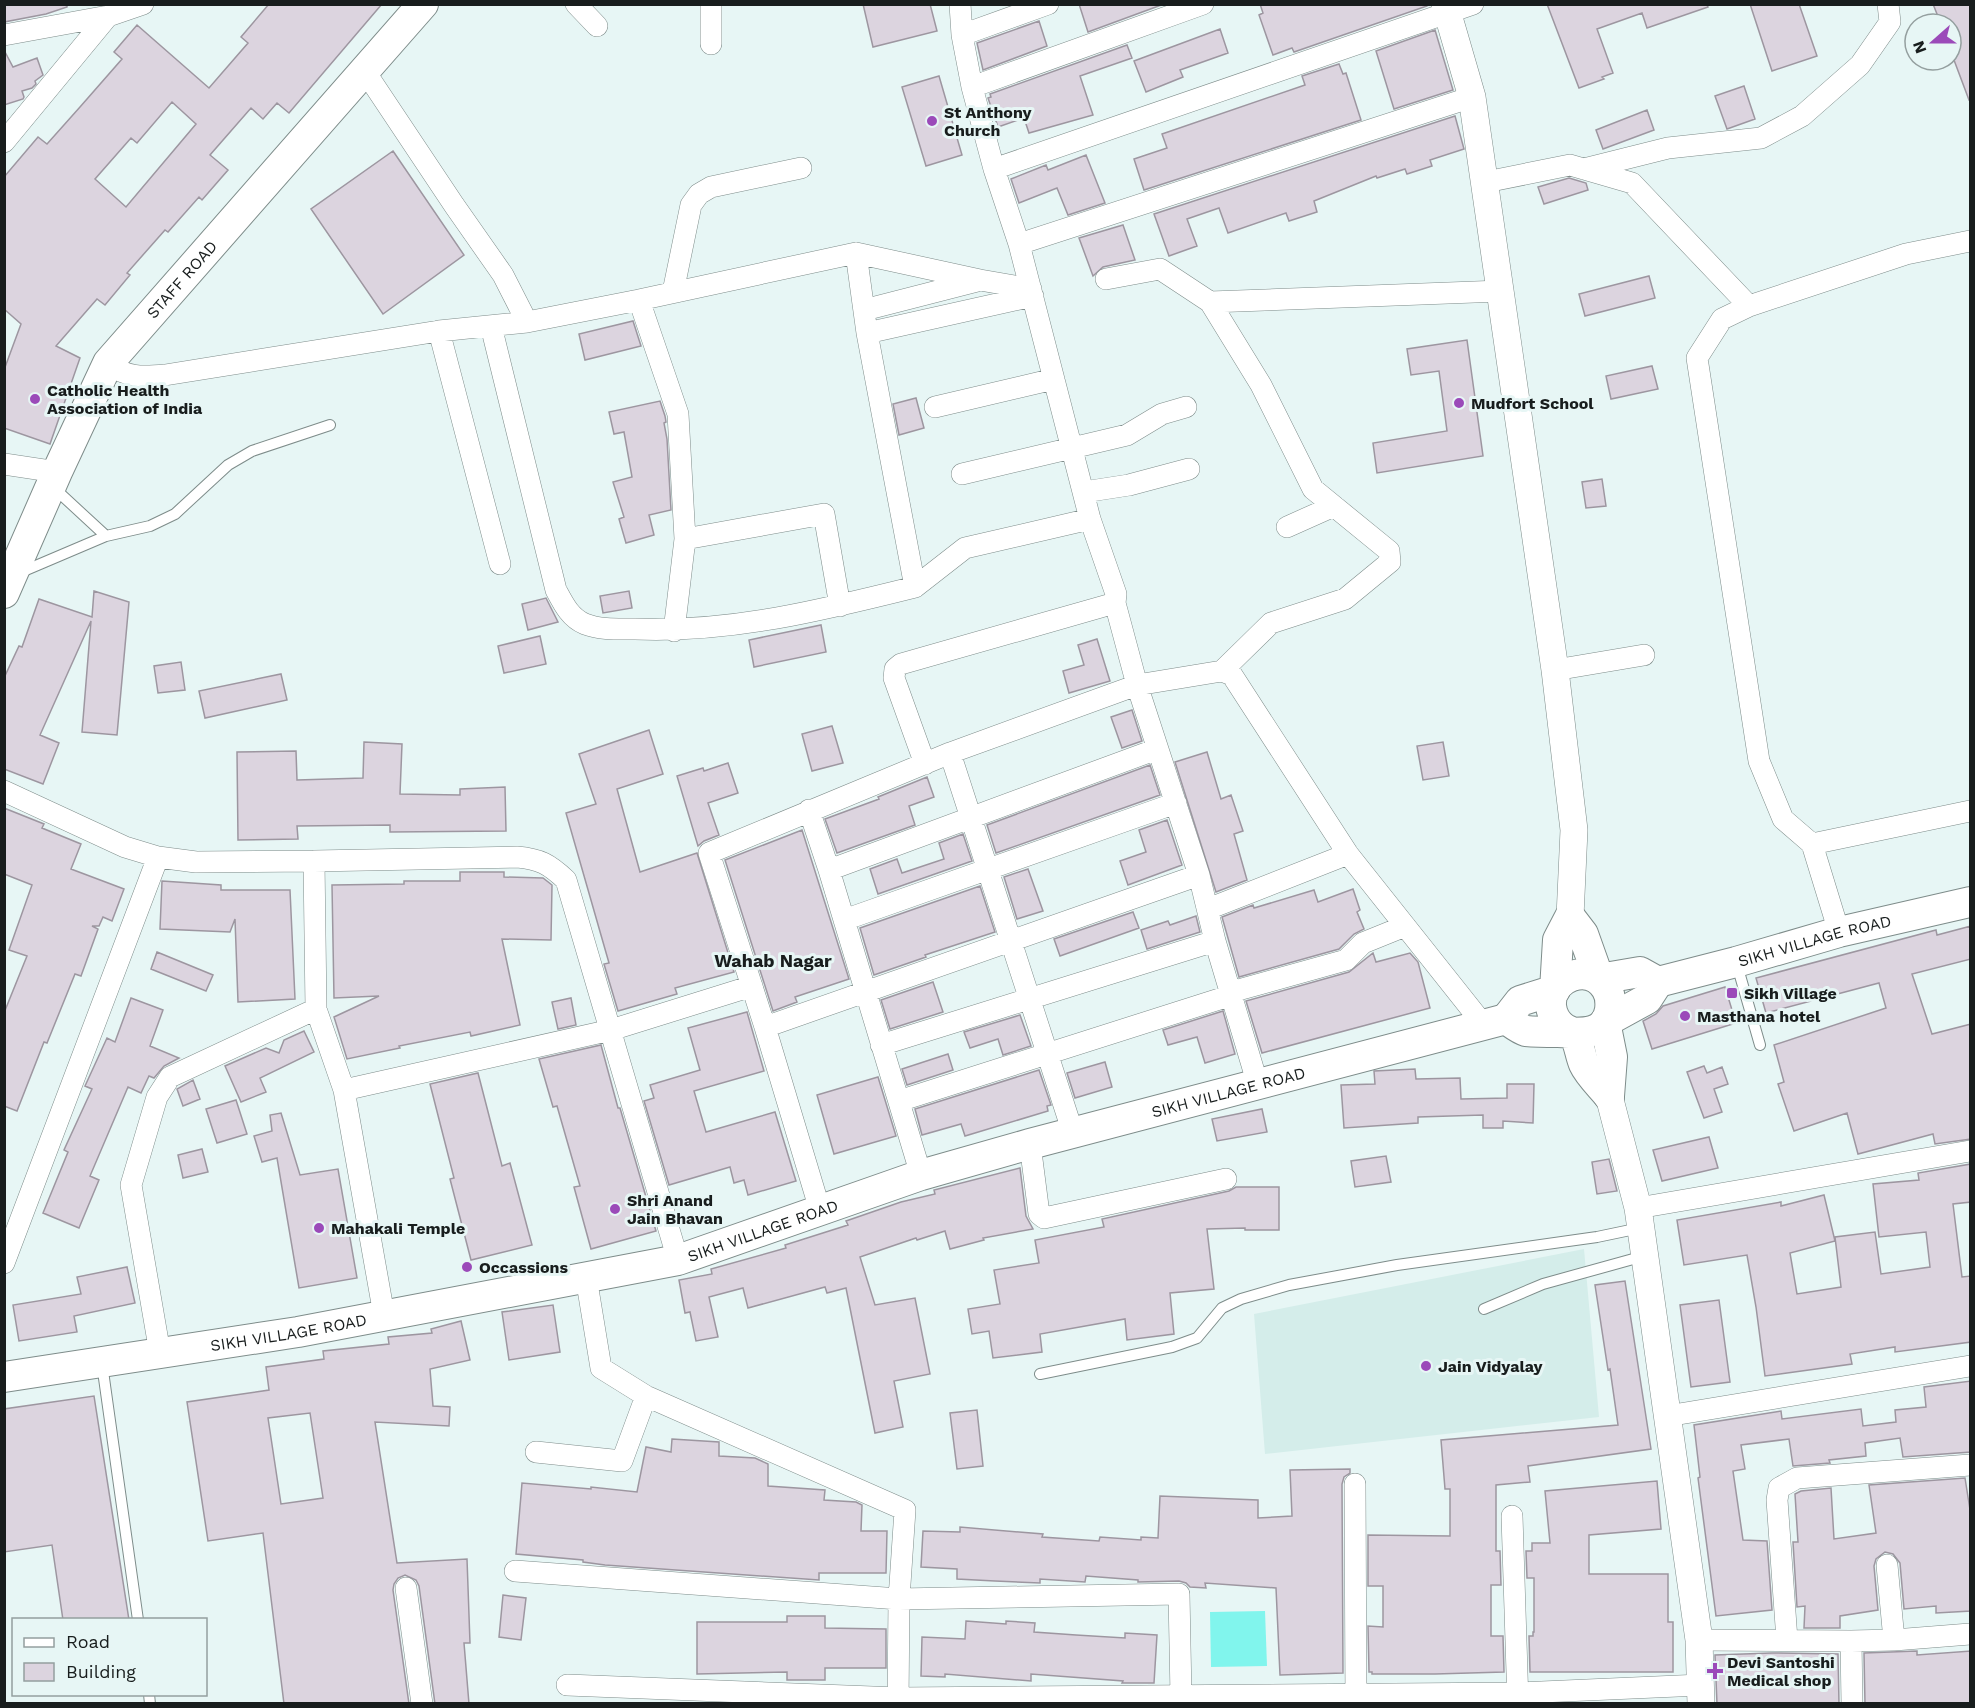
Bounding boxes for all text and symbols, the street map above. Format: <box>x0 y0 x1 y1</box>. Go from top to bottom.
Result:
north arrow <box>1903 12 1963 72</box>
text: N <box>1908 38 1930 56</box>
place label: St Anthony Church <box>944 103 1033 140</box>
marker: St Anthony Church <box>925 114 939 128</box>
street label: STAFF ROAD <box>143 237 221 322</box>
place label: Catholic Health Association of India <box>47 381 203 418</box>
marker: Catholic Health Association of India <box>28 392 42 406</box>
place label: Mudfort School <box>1471 394 1594 413</box>
marker: Mudfort School <box>1452 396 1466 410</box>
street label: SIKH VILLAGE ROAD <box>1736 911 1893 971</box>
district label: Wahab Nagar <box>714 950 832 971</box>
place label: Sikh Village <box>1744 984 1837 1003</box>
marker: Sikh Village <box>1725 986 1739 1000</box>
place label: Masthana hotel <box>1697 1007 1821 1026</box>
marker: Masthana hotel <box>1678 1009 1692 1023</box>
street label: SIKH VILLAGE ROAD <box>1150 1063 1307 1122</box>
place label: Shri Anand Jain Bhavan <box>627 1191 723 1228</box>
street label: SIKH VILLAGE ROAD <box>685 1196 841 1266</box>
marker: Shri Anand Jain Bhavan <box>608 1202 622 1216</box>
place label: Mahakali Temple <box>331 1219 465 1238</box>
marker: Mahakali Temple <box>312 1221 326 1235</box>
place label: Occassions <box>479 1258 568 1277</box>
marker: Occassions <box>460 1260 474 1274</box>
street label: SIKH VILLAGE ROAD <box>209 1310 368 1355</box>
place label: Jain Vidyalay <box>1438 1357 1544 1376</box>
marker: Jain Vidyalay <box>1419 1359 1433 1373</box>
legend <box>12 1618 207 1696</box>
text: Road <box>66 1631 110 1652</box>
place label: Devi Santoshi Medical shop <box>1727 1653 1835 1690</box>
text: Building <box>66 1661 136 1682</box>
marker: Devi Santoshi Medical shop <box>1708 1664 1722 1678</box>

